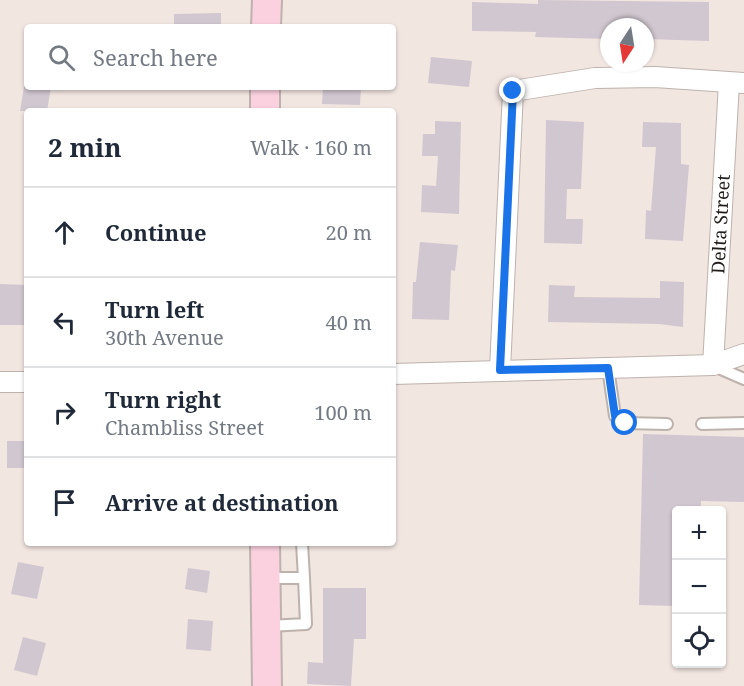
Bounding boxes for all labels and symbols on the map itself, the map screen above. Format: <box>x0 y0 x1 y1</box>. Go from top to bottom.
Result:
north arrow <box>600 18 654 72</box>
route end <box>499 77 525 103</box>
street label: Delta Street <box>705 174 735 275</box>
route start <box>611 409 637 435</box>

